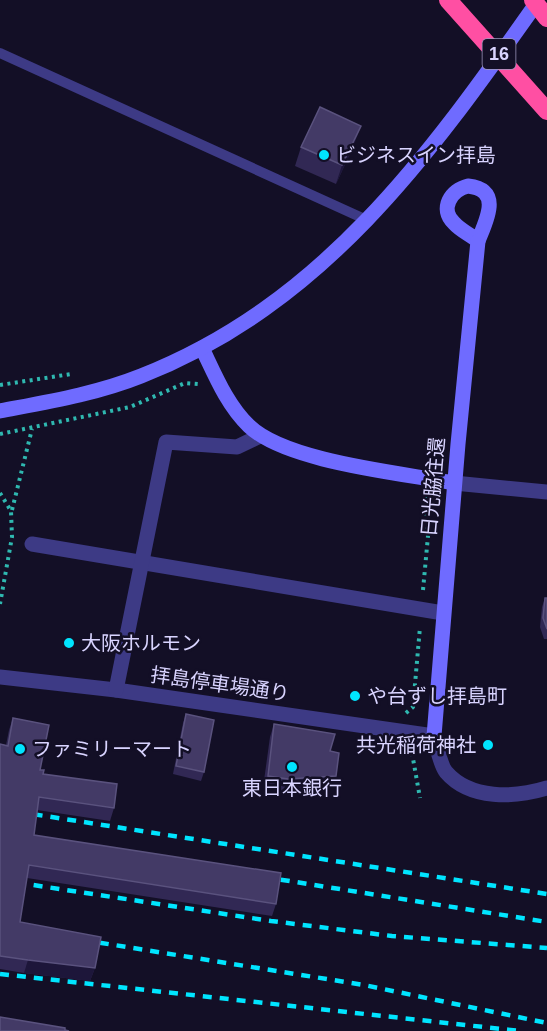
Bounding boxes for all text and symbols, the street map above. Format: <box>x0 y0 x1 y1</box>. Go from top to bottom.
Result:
road number: 16 <box>482 39 516 69</box>
place label: ビジネスイン拝島 <box>336 144 496 166</box>
marker: ビジネスイン拝島 <box>317 148 331 162</box>
street label: 日光脇往還 <box>418 436 448 538</box>
place label: 大阪ホルモン <box>81 632 201 654</box>
marker: 大阪ホルモン <box>62 636 76 650</box>
street label: 拝島停車場通り <box>149 663 291 705</box>
place label: や台ずし拝島町 <box>367 685 507 707</box>
marker: や台ずし拝島町 <box>348 689 362 703</box>
place label: 共光稲荷神社 <box>356 734 476 756</box>
place label: ファミリーマート <box>32 738 192 760</box>
marker: 共光稲荷神社 <box>481 738 495 752</box>
marker: ファミリーマート <box>13 742 27 756</box>
marker: 東日本銀行 <box>285 760 299 774</box>
place label: 東日本銀行 <box>242 777 342 799</box>

